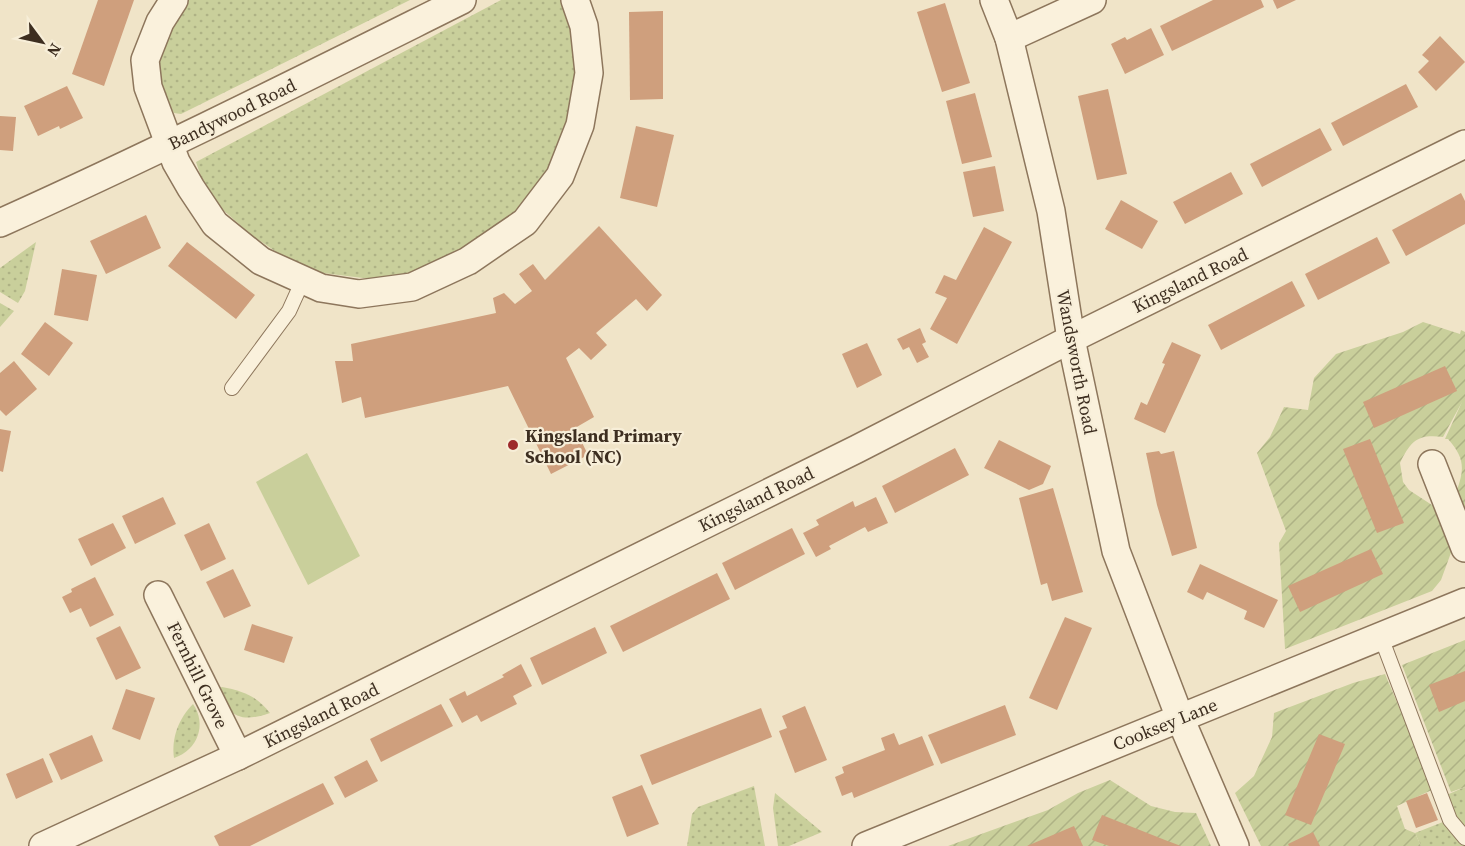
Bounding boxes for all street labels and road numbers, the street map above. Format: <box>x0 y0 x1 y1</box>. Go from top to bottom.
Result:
street label: Bandywood Road <box>164 72 300 156</box>
street label: Kingsland Road <box>1128 241 1252 319</box>
street label: Wandsworth Road <box>1051 287 1103 437</box>
street label: Kingsland Road <box>694 460 818 538</box>
street label: Fernhill Grove <box>161 617 235 733</box>
street label: Kingsland Road <box>259 676 383 754</box>
street label: Cooksey Lane <box>1109 692 1221 756</box>

